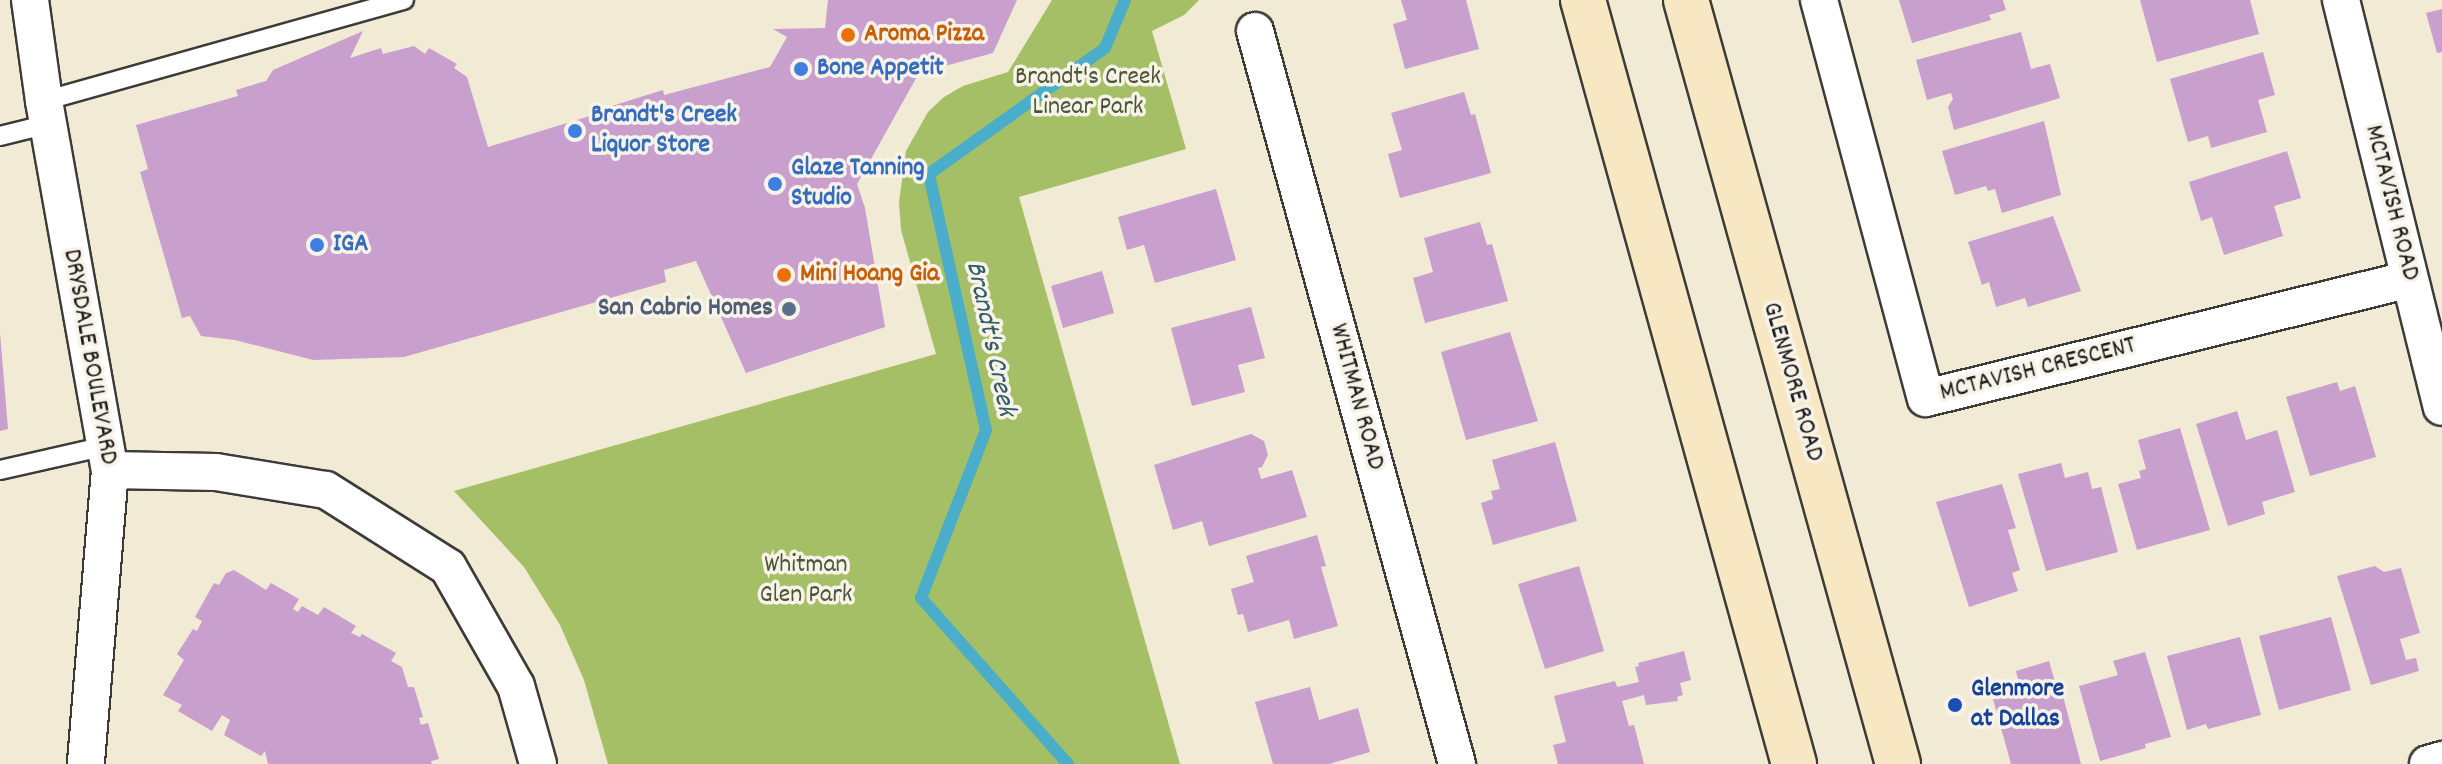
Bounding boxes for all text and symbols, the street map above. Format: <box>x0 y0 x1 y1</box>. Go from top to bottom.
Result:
place label: Aroma Pizza <box>864 19 984 51</box>
marker: Aroma Pizza <box>839 26 857 44</box>
place label: Bone Appetit <box>817 53 944 85</box>
marker: Bone Appetit <box>792 60 810 78</box>
park label: Brandt's Creek Linear Park <box>1015 62 1161 124</box>
place label: Brandt's Creek Liquor Store <box>591 100 737 162</box>
marker: Brandt's Creek Liquor Store <box>566 122 584 140</box>
street label: MCTAVISH ROAD <box>2357 122 2425 284</box>
place label: Glaze Tanning Studio <box>791 153 925 214</box>
marker: Glaze Tanning Studio <box>766 175 784 193</box>
place label: IGA <box>333 229 368 261</box>
marker: IGA <box>308 236 326 254</box>
street label: DRYSDALE BOULEVARD <box>55 247 123 467</box>
place label: Mini Hoang Gia <box>800 259 939 291</box>
water label: Brandt's Creek <box>956 259 1022 419</box>
marker: Mini Hoang Gia <box>775 266 793 284</box>
place label: San Cabrio Homes <box>598 293 773 325</box>
street label: GLENMORE ROAD <box>1754 299 1830 465</box>
marker: San Cabrio Homes <box>780 300 798 318</box>
street label: WHITMAN ROAD <box>1322 320 1390 474</box>
street label: MCTAVISH CRESCENT <box>1937 331 2139 409</box>
park label: Whitman Glen Park <box>759 550 853 612</box>
place label: Glenmore at Dallas <box>1971 674 2064 736</box>
marker: Glenmore at Dallas <box>1946 696 1964 714</box>

